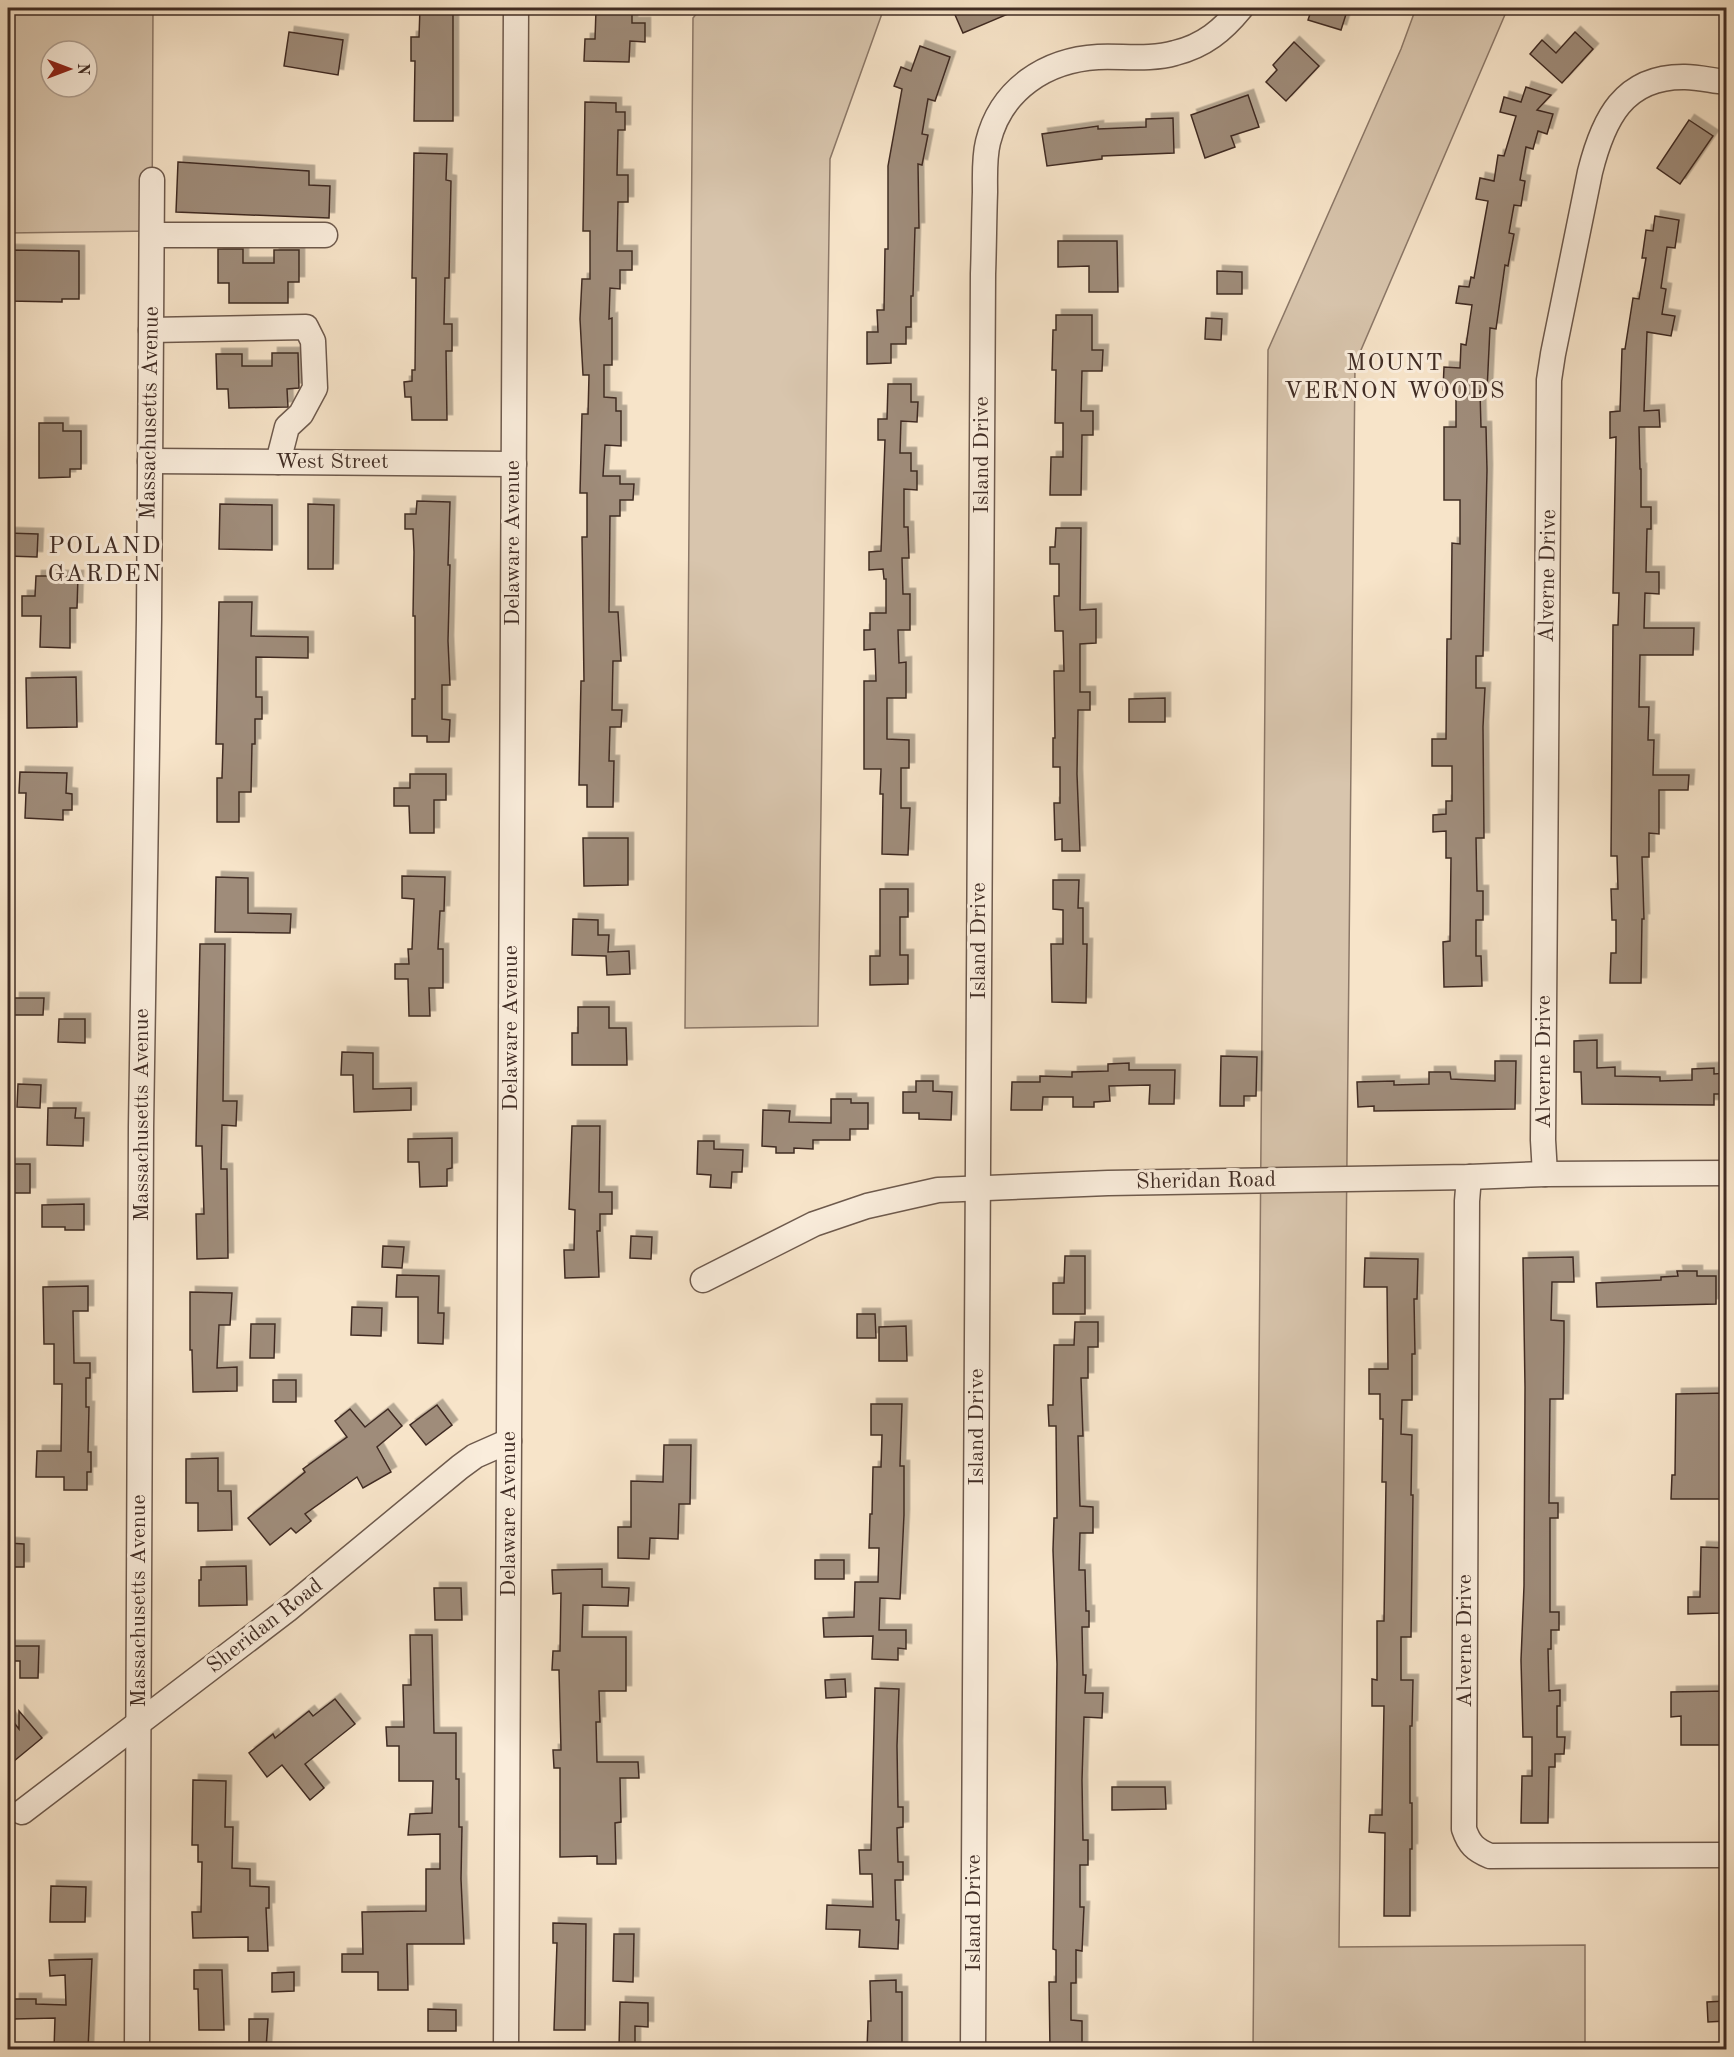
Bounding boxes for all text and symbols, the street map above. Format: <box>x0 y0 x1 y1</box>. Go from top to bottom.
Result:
north arrow <box>39 39 99 99</box>
text: N <box>74 63 90 76</box>
street label: Massachusetts Avenue <box>137 306 163 520</box>
district label: MOUNT VERNON WOODS <box>1284 352 1506 404</box>
street label: Island Drive <box>971 396 993 514</box>
street label: West Street <box>275 451 389 473</box>
street label: Delaware Avenue <box>502 460 524 626</box>
street label: Alverne Drive <box>1536 509 1560 643</box>
district label: POLAND GARDEN <box>48 535 162 587</box>
street label: Island Drive <box>968 882 990 1000</box>
street label: Delaware Avenue <box>500 945 522 1111</box>
street label: Alverne Drive <box>1533 995 1555 1129</box>
street label: Massachusetts Avenue <box>131 1008 153 1222</box>
street label: Sheridan Road <box>1136 1169 1276 1193</box>
street label: Island Drive <box>966 1368 988 1486</box>
street label: Delaware Avenue <box>498 1431 520 1597</box>
street label: Massachusetts Avenue <box>128 1494 150 1708</box>
street label: Sheridan Road <box>203 1574 327 1678</box>
street label: Alverne Drive <box>1454 1574 1476 1708</box>
street label: Island Drive <box>963 1854 985 1972</box>

